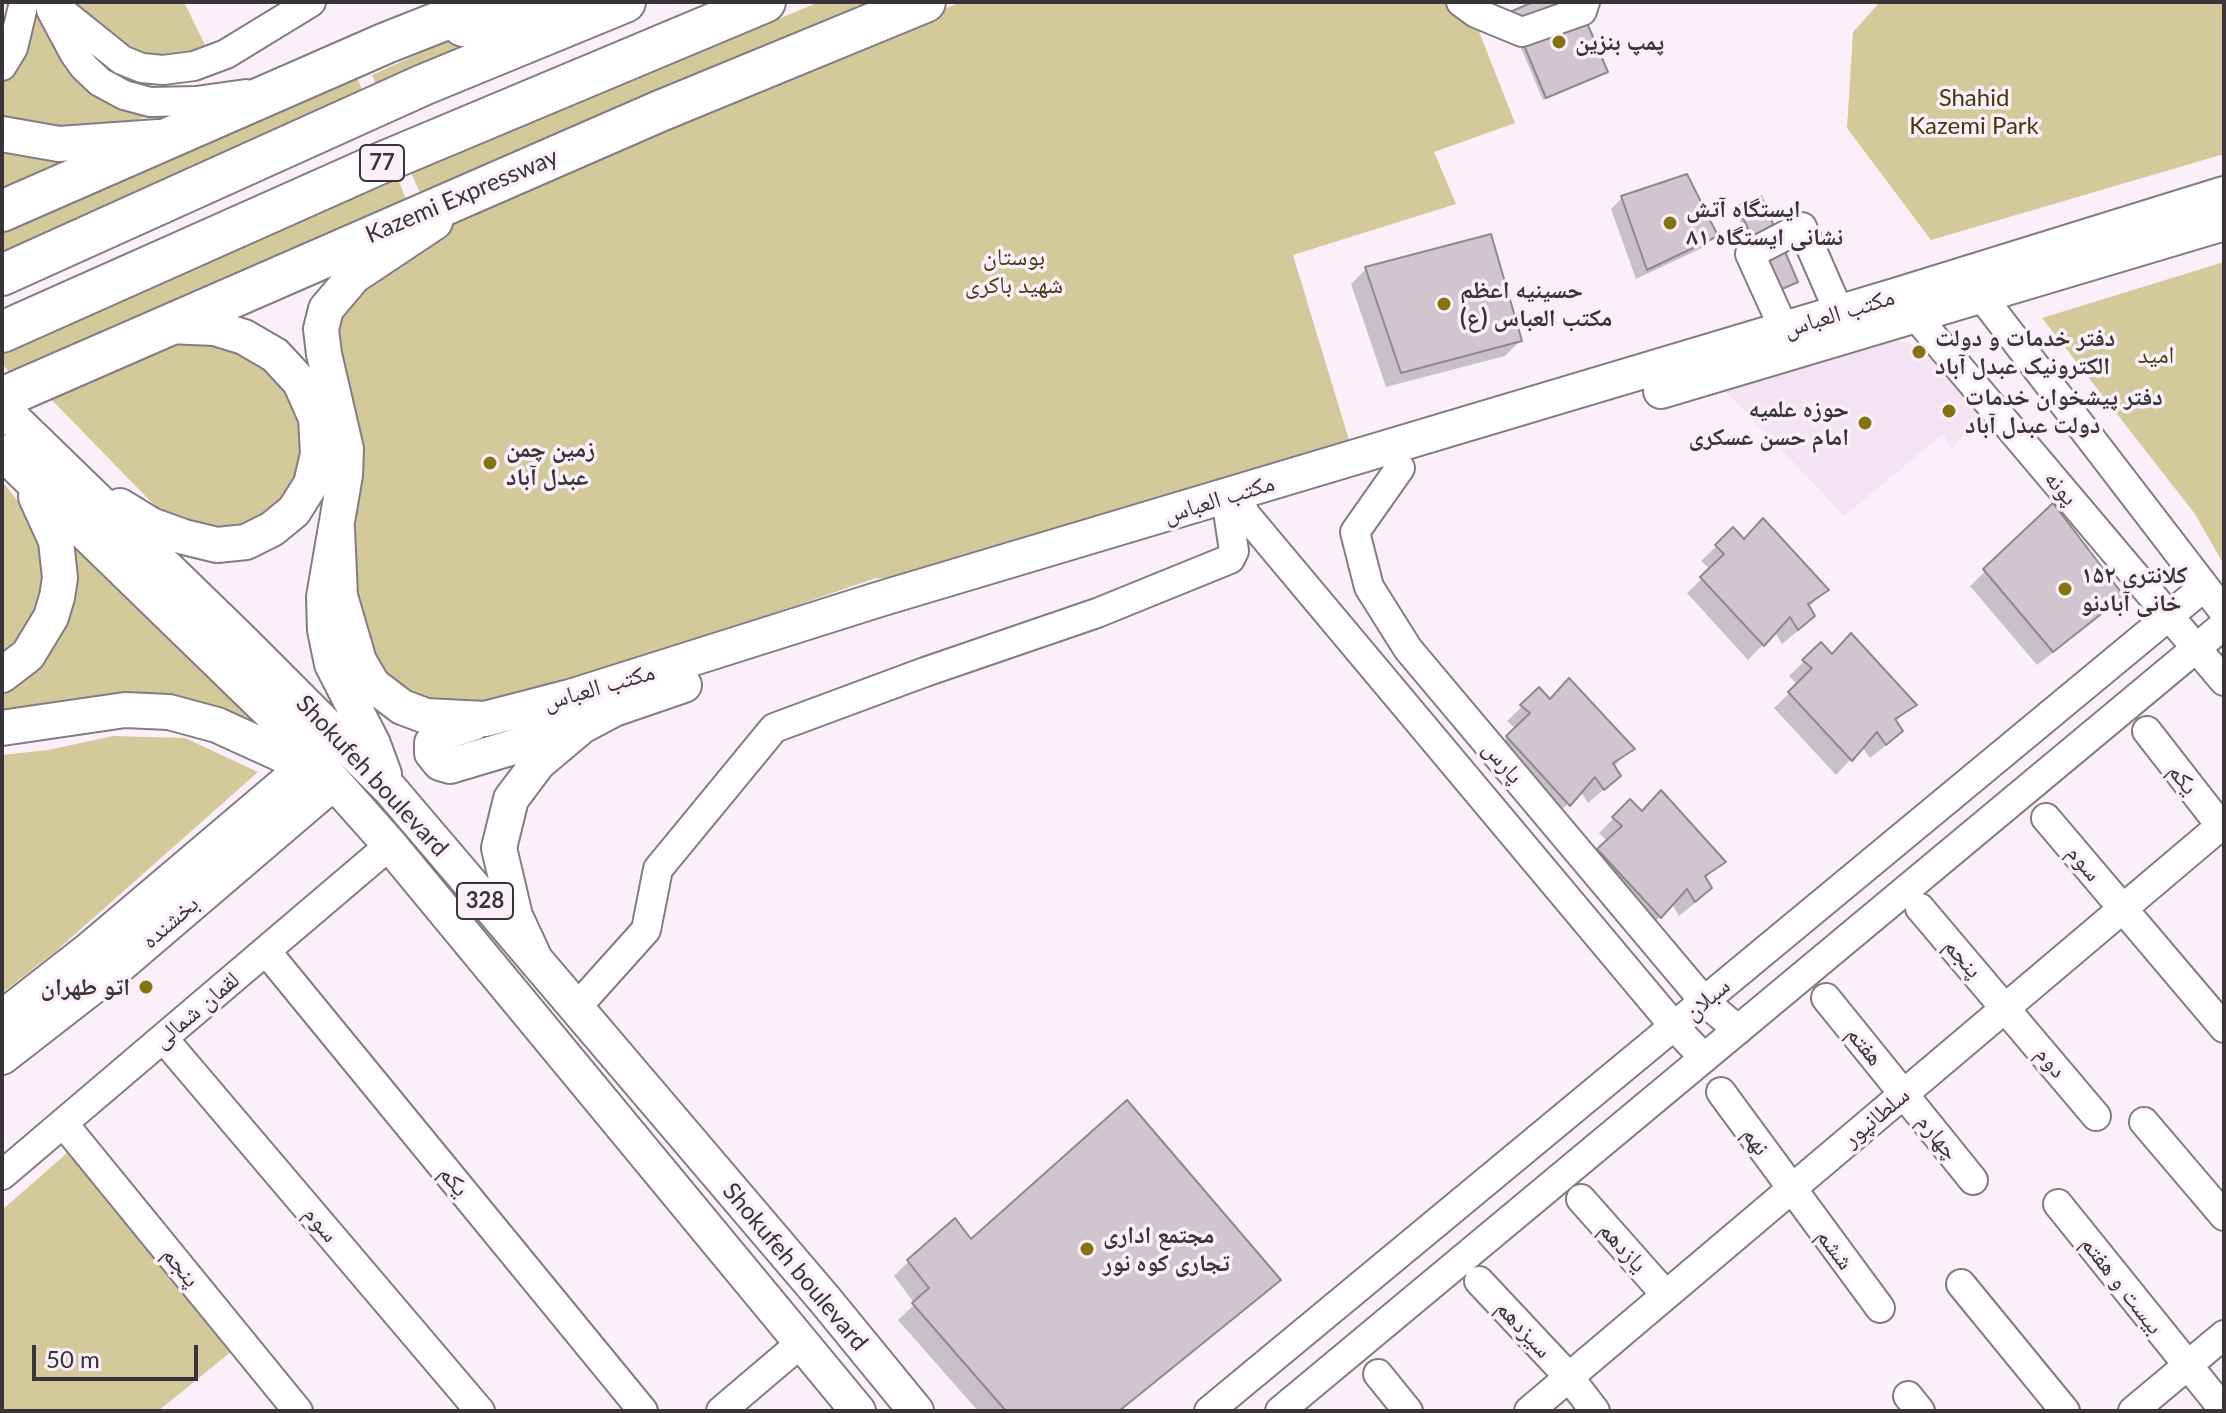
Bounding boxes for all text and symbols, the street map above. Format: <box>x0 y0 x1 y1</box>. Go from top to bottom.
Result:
place label: پمپ بنزین <box>1575 28 1664 56</box>
marker: پمپ بنزین <box>1550 33 1568 51</box>
park label: Shahid Kazemi Park <box>1909 84 2039 140</box>
street label: Kazemi Expressway <box>361 142 563 250</box>
road number: 77 <box>360 145 404 181</box>
place label: ایستگاه آتش نشانی ایستگاه ۸۱ <box>1686 195 1843 251</box>
marker: ایستگاه آتش نشانی ایستگاه ۸۱ <box>1661 214 1679 232</box>
park label: بوستان شهید باکری <box>965 243 1063 299</box>
place label: حسینیه اعظم مکتب العباس (ع) <box>1460 276 1612 332</box>
street label: مکتب العباس <box>1780 282 1898 344</box>
marker: حسینیه اعظم مکتب العباس (ع) <box>1435 295 1453 313</box>
place label: دفتر خدمات و دولت الکترونیک عبدل آباد <box>1935 324 2115 380</box>
park label: امید <box>2138 341 2174 369</box>
marker: دفتر خدمات و دولت الکترونیک عبدل آباد <box>1910 343 1928 361</box>
place label: دفتر پیشخوان خدمات دولت عبدل آباد <box>1965 383 2163 439</box>
place label: حوزه علمیه امام حسن عسکری <box>1688 395 1849 451</box>
marker: دفتر پیشخوان خدمات دولت عبدل آباد <box>1940 402 1958 420</box>
marker: حوزه علمیه امام حسن عسکری <box>1856 414 1874 432</box>
place label: زمین چمن عبدل آباد <box>506 435 595 491</box>
marker: زمین چمن عبدل آباد <box>481 454 499 472</box>
street label: پونه <box>2038 465 2084 511</box>
street label: مکتب العباس <box>1160 468 1278 530</box>
place label: کلانتری ۱۵۲ خانی آبادنو <box>2081 561 2188 617</box>
marker: کلانتری ۱۵۲ خانی آبادنو <box>2056 580 2074 598</box>
street label: مکتب العباس <box>540 657 658 717</box>
street label: Shokufeh boulevard <box>290 689 454 863</box>
street label: پارس <box>1477 734 1529 790</box>
street label: یکم <box>2162 758 2204 800</box>
street label: سوم <box>2061 839 2107 887</box>
road number: 328 <box>457 883 513 919</box>
street label: بخشنده <box>135 889 205 955</box>
street label: پنجم <box>1938 932 1988 984</box>
street label: لقمان شمالی <box>147 966 245 1054</box>
street label: سبلان <box>1678 971 1736 1027</box>
place label: اتو طهران <box>40 973 130 1001</box>
marker: اتو طهران <box>137 978 155 996</box>
street label: هفتم <box>1840 1020 1890 1072</box>
street label: دوم <box>2029 1040 2073 1084</box>
street label: سلطانپور <box>1837 1081 1915 1153</box>
street label: چهارم <box>1911 1108 1965 1166</box>
street label: نهم <box>1736 1121 1776 1161</box>
street label: یکم <box>433 1160 475 1202</box>
street label: Shokufeh boulevard <box>717 1177 873 1357</box>
street label: سوم <box>298 1200 344 1248</box>
street label: یازدهم <box>1593 1216 1653 1278</box>
place label: مجتمع اداری تجاری کوه نور <box>1103 1221 1230 1277</box>
street label: ششم <box>1810 1223 1860 1275</box>
street label: بیست و هفتم <box>2075 1230 2169 1340</box>
marker: مجتمع اداری تجاری کوه نور <box>1078 1240 1096 1258</box>
street label: پنجم <box>156 1241 206 1293</box>
street label: سیزدهم <box>1490 1294 1558 1364</box>
scale bar <box>36 1329 202 1379</box>
text: 50 m <box>46 1344 100 1373</box>

